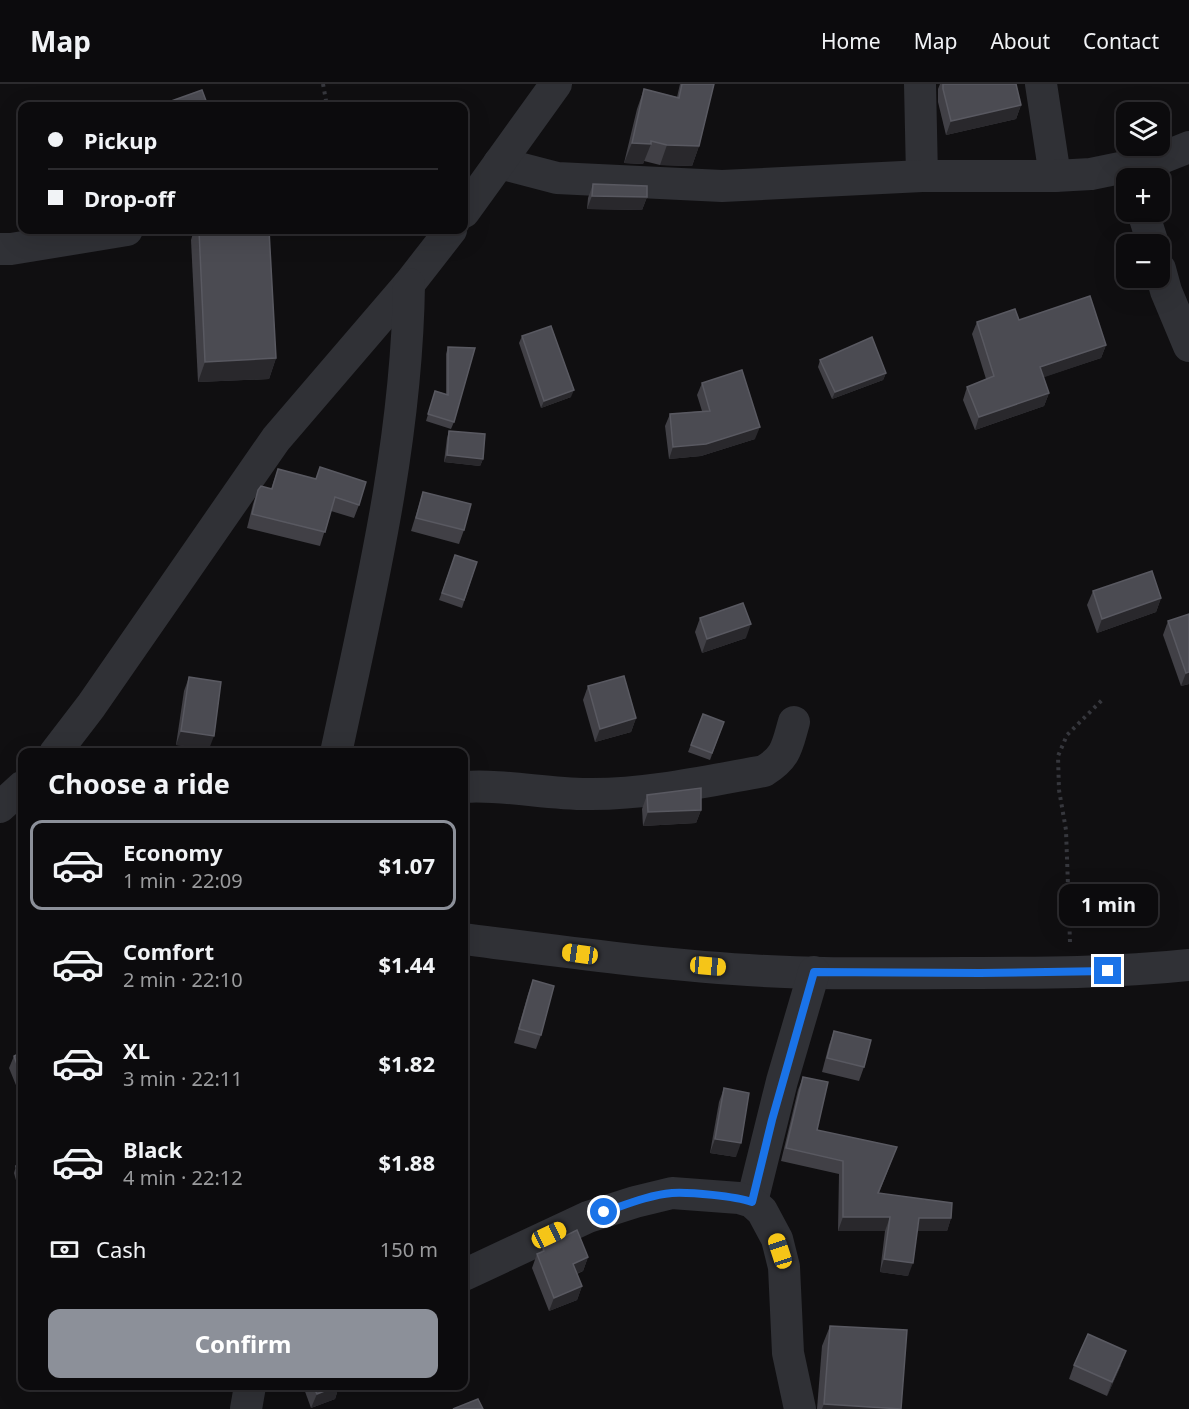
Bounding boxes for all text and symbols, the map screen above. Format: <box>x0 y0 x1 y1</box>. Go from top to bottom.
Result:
text: Map <box>30 22 91 60</box>
text: Home <box>821 27 881 55</box>
text: Map <box>914 27 957 55</box>
text: About <box>990 27 1050 55</box>
text: Contact <box>1083 27 1159 55</box>
map controls <box>1116 102 1170 288</box>
button: layers <box>1116 102 1170 156</box>
text: Pickup <box>84 125 157 155</box>
button: + <box>1116 168 1170 222</box>
text: Drop-off <box>84 183 175 213</box>
button: − <box>1116 234 1170 288</box>
text: Choose a ride <box>48 765 230 802</box>
text: Economy <box>123 837 222 867</box>
icon: car <box>51 838 105 892</box>
text: $1.07 <box>378 850 435 880</box>
text: 1 min · 22:09 <box>123 867 243 894</box>
callout: 1 min <box>1058 884 1158 926</box>
text: 1 min <box>1081 891 1136 918</box>
text: Comfort <box>123 936 214 966</box>
icon: car <box>51 937 105 991</box>
car <box>561 943 599 965</box>
text: $1.44 <box>378 949 435 979</box>
car <box>689 955 727 977</box>
route end <box>1094 957 1121 984</box>
text: 2 min · 22:10 <box>123 966 243 993</box>
text: XL <box>123 1035 150 1065</box>
icon: car <box>51 1036 105 1090</box>
text: $1.82 <box>378 1048 435 1078</box>
text: 3 min · 22:11 <box>123 1065 243 1092</box>
text: Black <box>123 1134 182 1164</box>
icon: car <box>51 1135 105 1189</box>
text: $1.88 <box>378 1147 435 1177</box>
text: 4 min · 22:12 <box>123 1164 243 1191</box>
route start <box>590 1198 617 1225</box>
car <box>529 1219 569 1251</box>
car <box>766 1231 794 1271</box>
icon: cash <box>48 1233 81 1266</box>
text: Cash <box>96 1234 146 1264</box>
text: 150 m <box>380 1236 438 1263</box>
button: Confirm <box>48 1309 438 1378</box>

